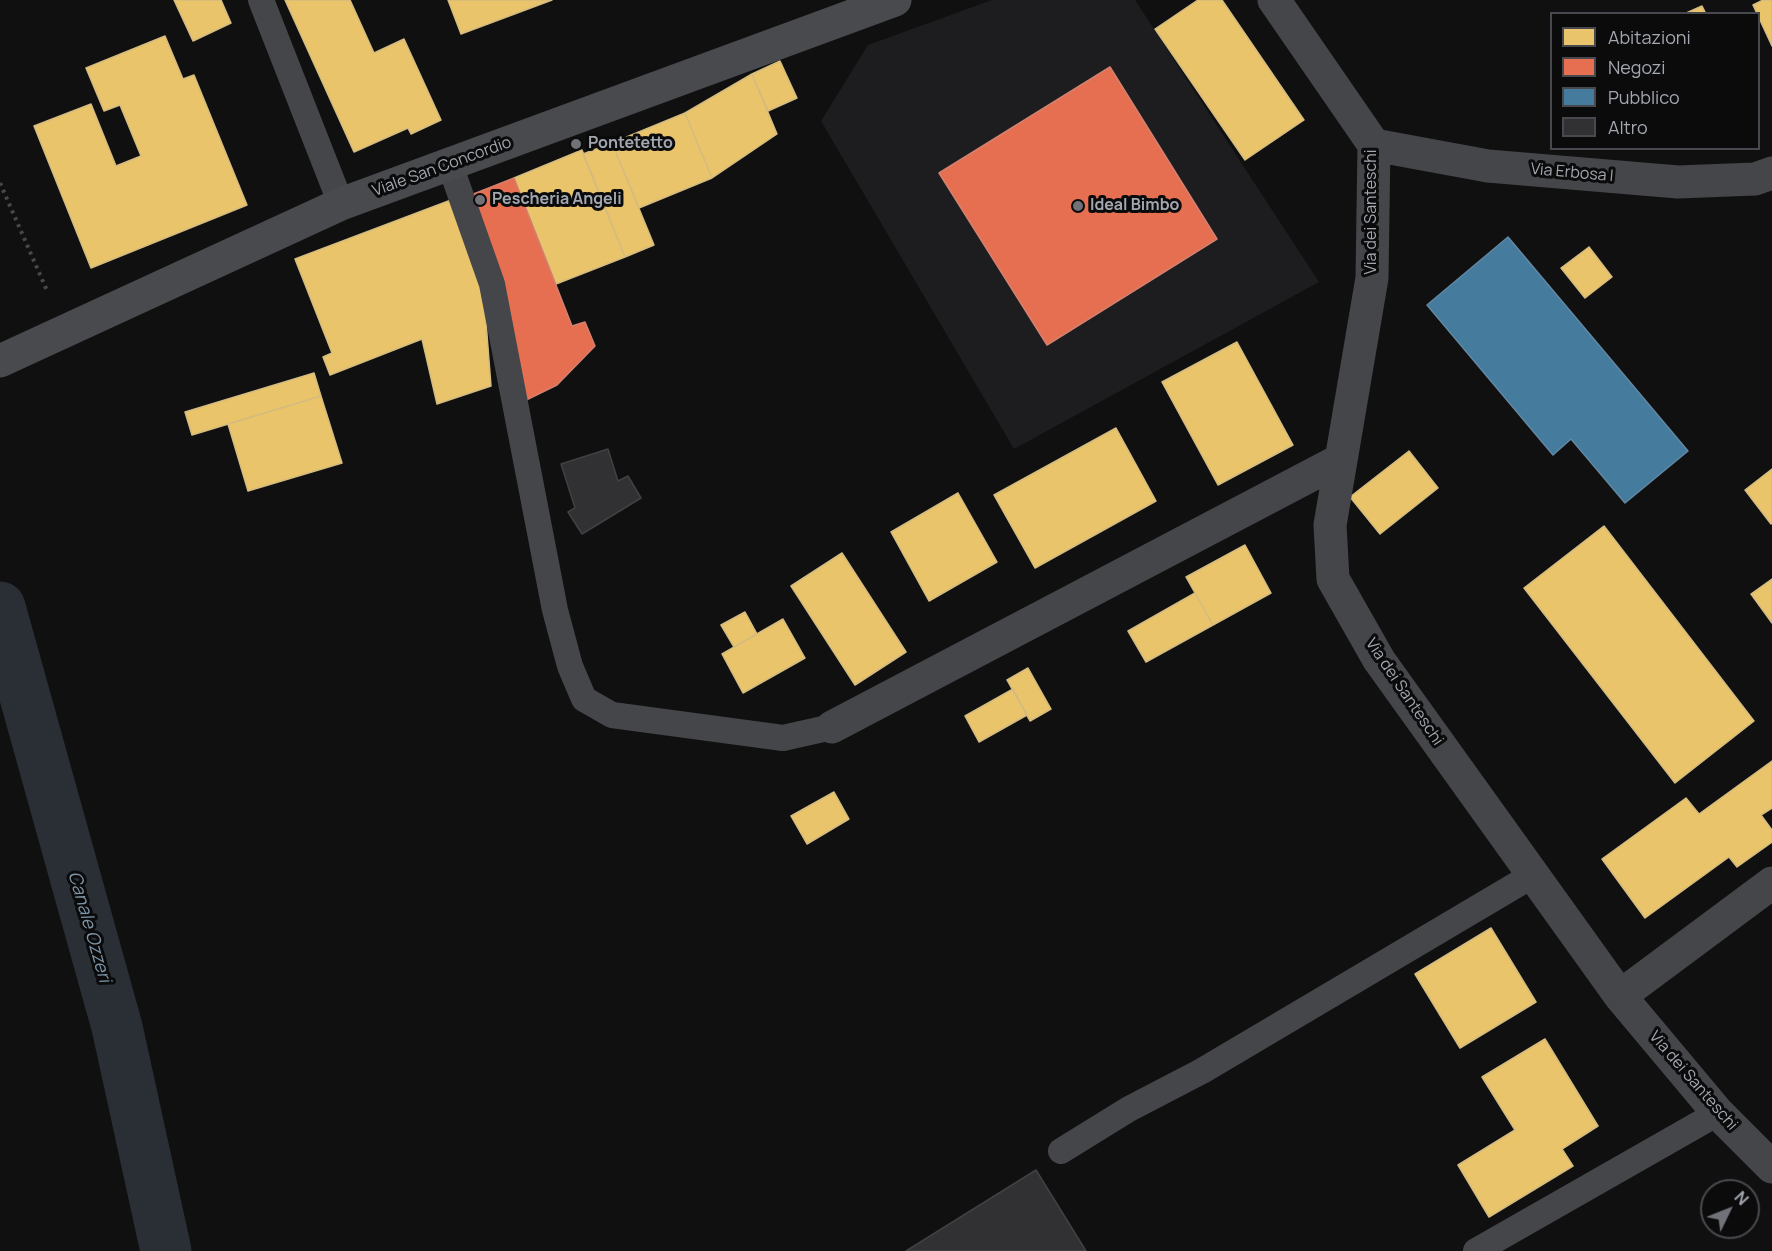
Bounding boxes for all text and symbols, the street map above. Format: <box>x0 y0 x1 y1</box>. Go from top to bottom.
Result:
legend <box>1550 12 1760 150</box>
text: Abitazioni <box>1608 25 1691 49</box>
text: Negozi <box>1608 55 1666 79</box>
text: Pubblico <box>1608 85 1680 109</box>
text: Altro <box>1608 115 1648 139</box>
street label: Viale San Concordio <box>370 133 514 201</box>
place label: Pontetetto <box>588 134 673 154</box>
marker: Pontetetto <box>569 137 583 151</box>
street label: Via dei Santeschi <box>1362 149 1382 275</box>
street label: Via Erbosa I <box>1530 160 1614 186</box>
place label: Pescheria Angeli <box>492 190 622 210</box>
marker: Pescheria Angeli <box>473 193 487 207</box>
place label: Ideal Bimbo <box>1090 196 1179 216</box>
marker: Ideal Bimbo <box>1071 199 1085 213</box>
street label: Via dei Santeschi <box>1361 635 1447 749</box>
water label: Canale Ozzeri <box>63 869 115 985</box>
street label: Via dei Santeschi <box>1645 1027 1741 1135</box>
north arrow <box>1700 1179 1760 1239</box>
text: N <box>1730 1186 1754 1210</box>

